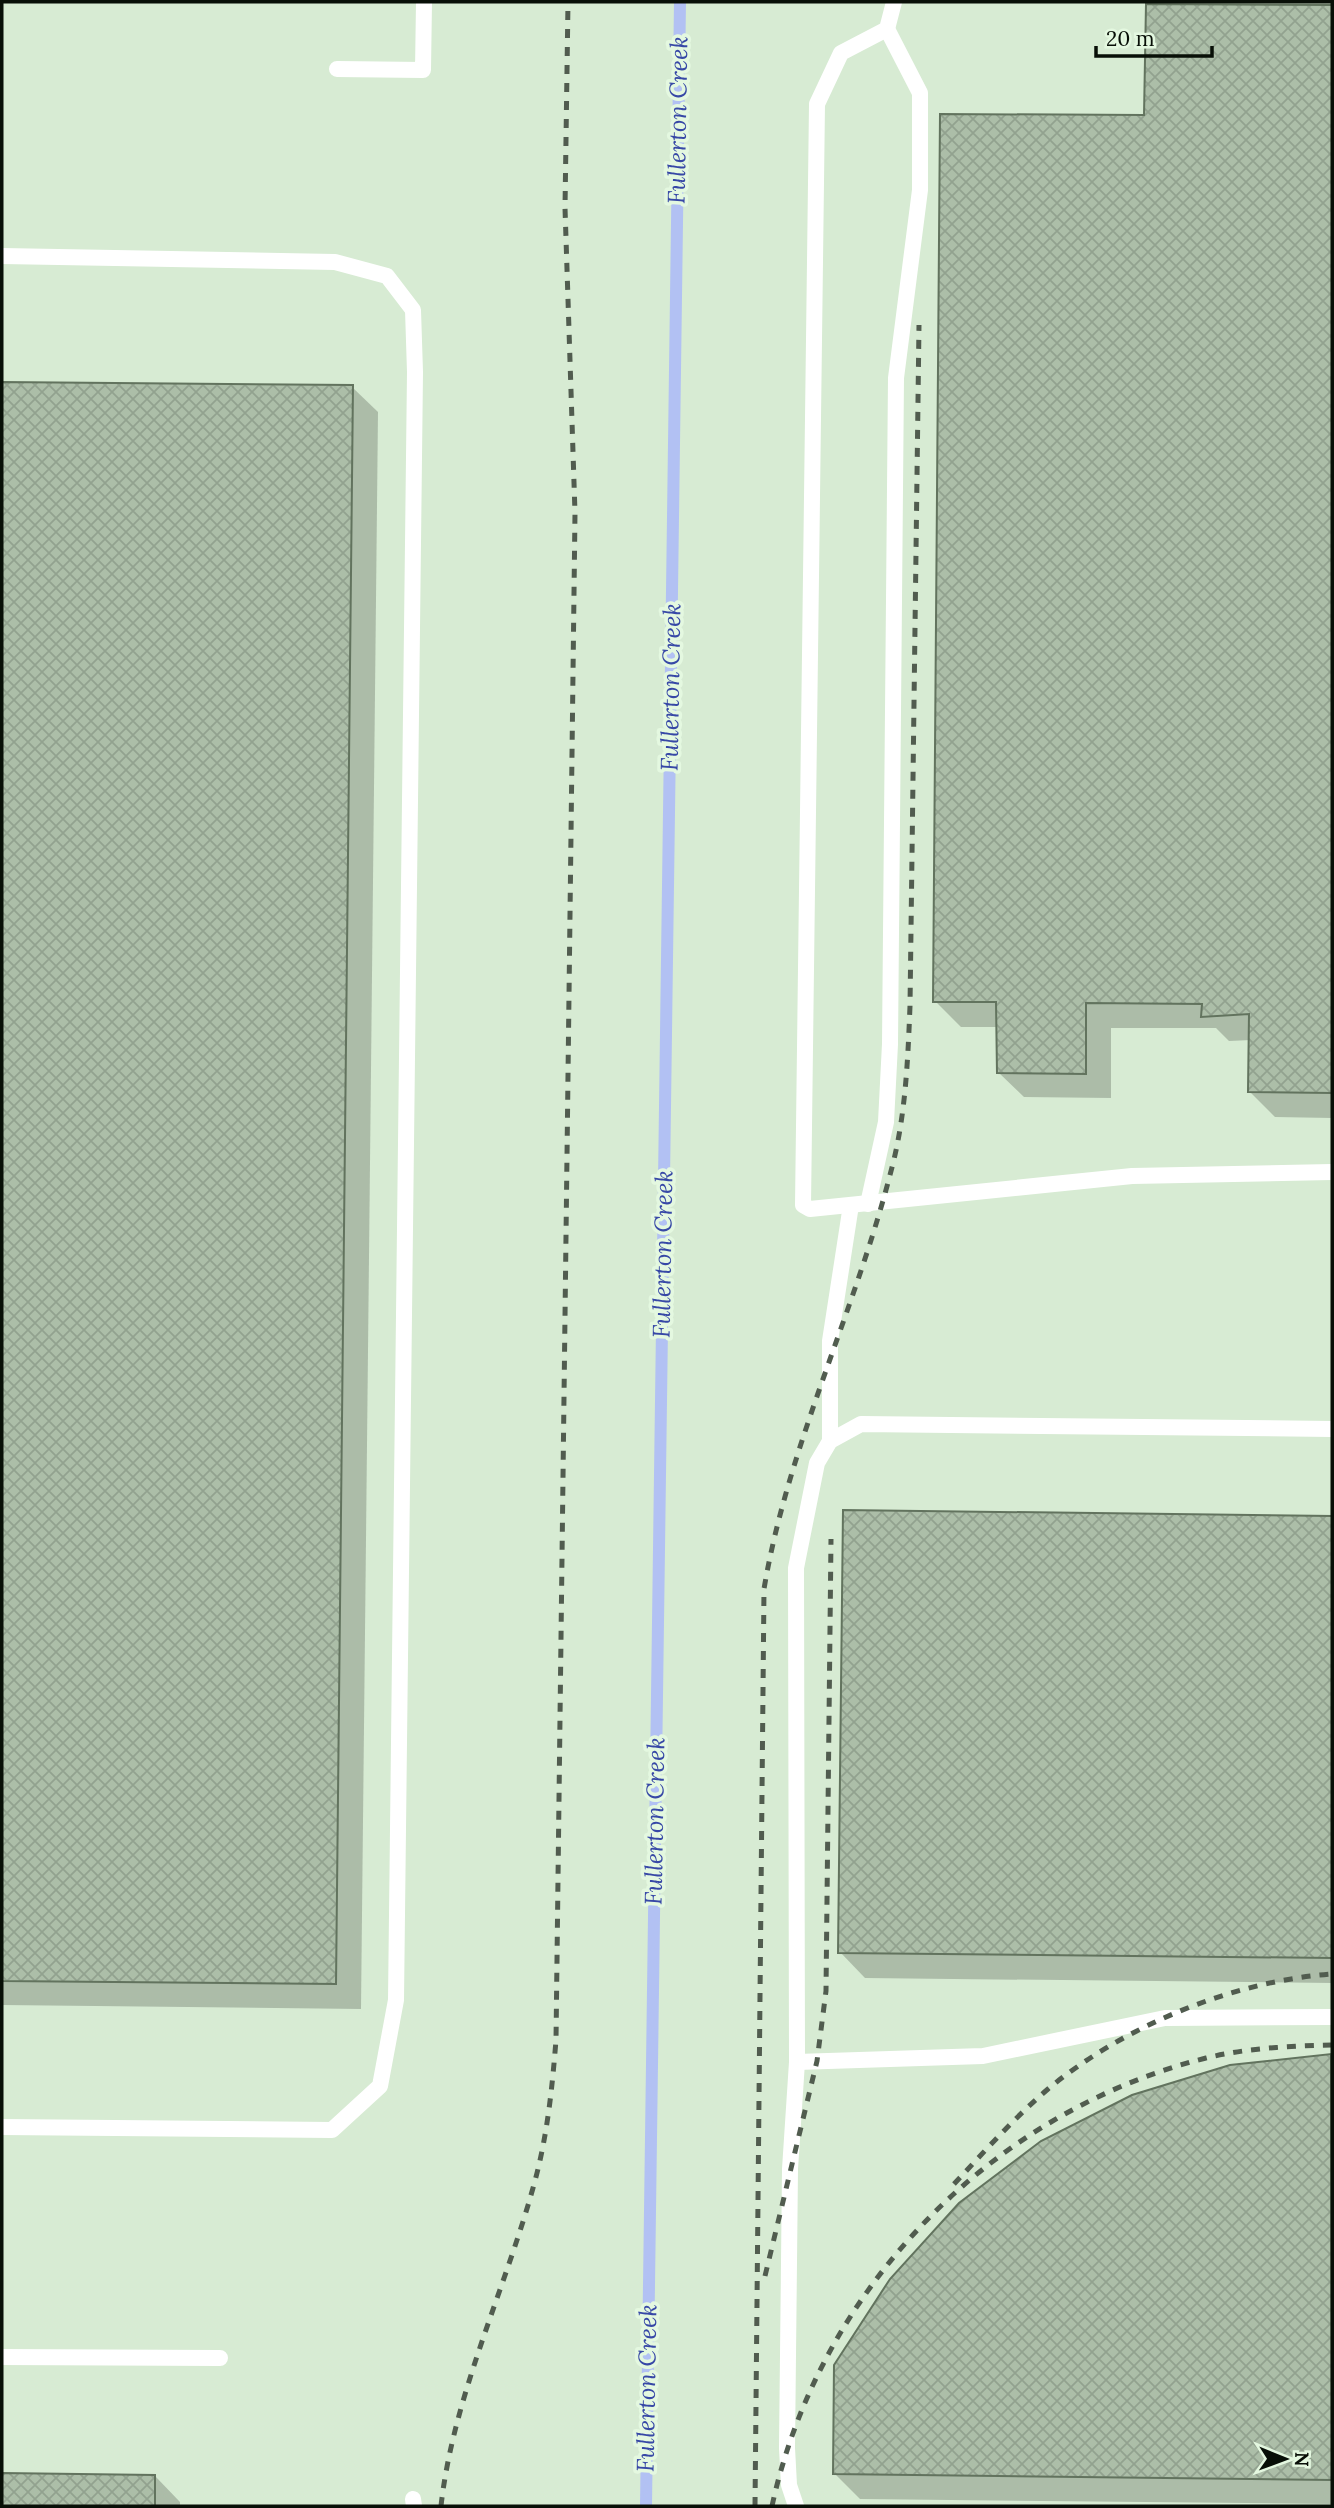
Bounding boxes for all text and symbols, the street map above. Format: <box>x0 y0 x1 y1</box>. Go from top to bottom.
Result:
scale bar <box>1096 14 1212 58</box>
text: 20 m <box>1106 25 1155 52</box>
water label: Fullerton Creek <box>661 36 694 204</box>
water label: Fullerton Creek <box>654 603 687 771</box>
water label: Fullerton Creek <box>646 1170 679 1338</box>
water label: Fullerton Creek <box>638 1737 671 1905</box>
water label: Fullerton Creek <box>630 2304 663 2472</box>
north arrow <box>1250 2424 1320 2494</box>
text: N <box>1290 2452 1314 2467</box>

